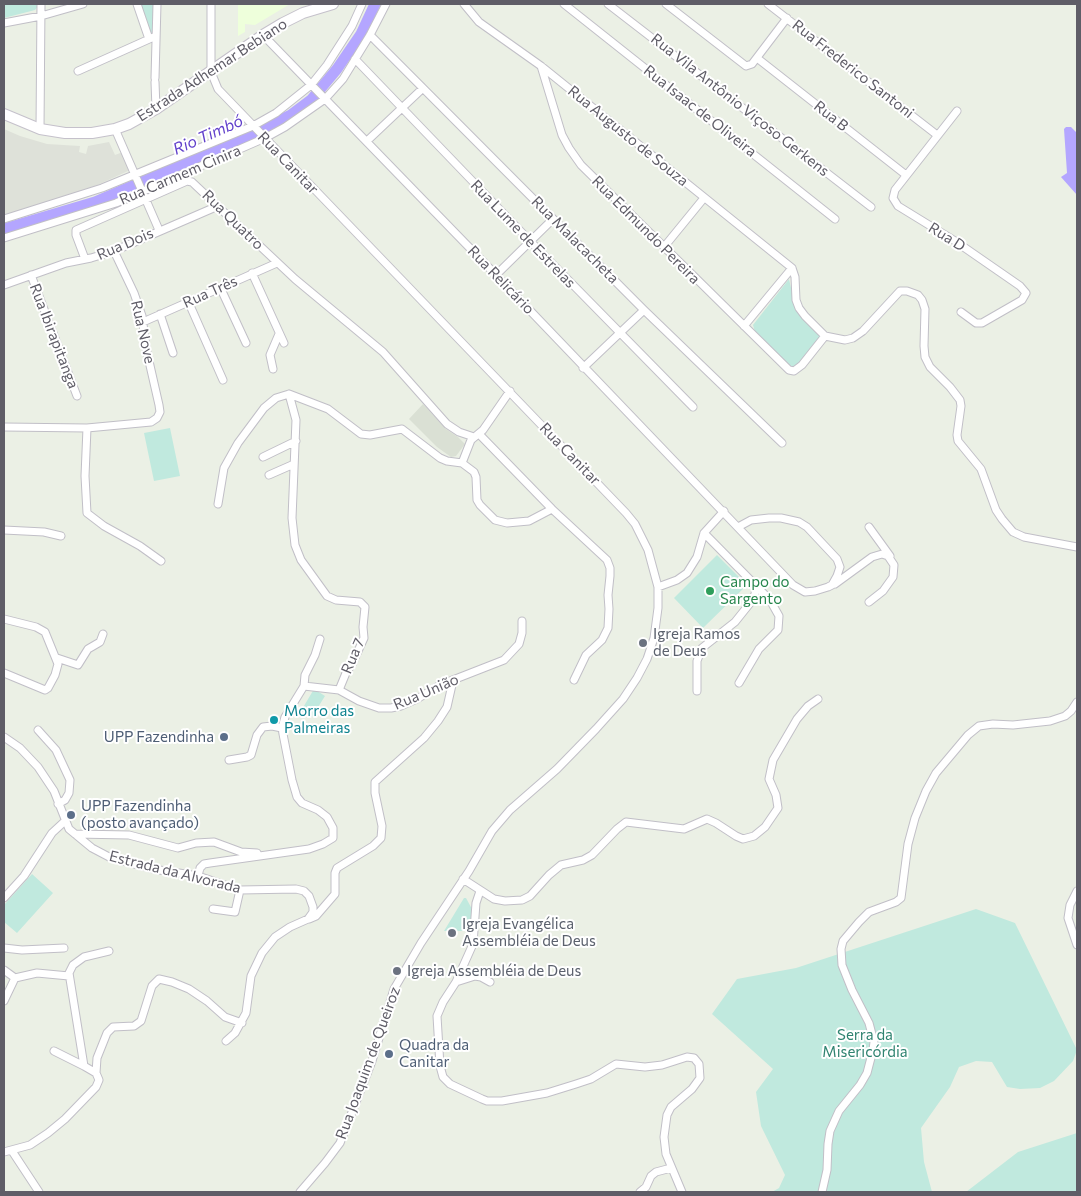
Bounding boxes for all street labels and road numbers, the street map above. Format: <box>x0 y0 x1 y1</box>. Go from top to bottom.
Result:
street label: Estrada Adhemar Bebiano <box>133 15 291 125</box>
street label: Rua Frederico Santoni <box>789 16 917 122</box>
street label: Rua Vila Antônio Viçoso Gerkens <box>647 30 833 180</box>
street label: Rua Isaac de Oliveira <box>640 61 760 161</box>
street label: Rua Augusto de Souza <box>564 82 692 190</box>
street label: Rua B <box>810 97 852 135</box>
street label: Rua Canitar <box>254 128 322 198</box>
street label: Rua Carmem Cinira <box>116 141 244 209</box>
street label: Rua Edmundo Pereira <box>588 172 704 288</box>
street label: Rua Lume de Estrelas <box>467 176 579 292</box>
street label: Rua Quatro <box>199 186 267 254</box>
street label: Rua Malacacheta <box>528 193 622 287</box>
street label: Rua D <box>925 219 969 255</box>
street label: Rua Dois <box>94 224 156 264</box>
street label: Rua Relicário <box>464 242 538 318</box>
street label: Rua Três <box>180 272 240 312</box>
street label: Rua Ibirapitanga <box>26 281 82 391</box>
street label: Rua Nove <box>127 299 159 365</box>
street label: Rua Canitar <box>536 419 604 489</box>
street label: Rua 7 <box>337 635 369 677</box>
street label: Rua União <box>391 670 461 714</box>
street label: Estrada da Alvorada <box>107 847 243 897</box>
street label: Rua Joaquim de Queiroz <box>332 984 404 1142</box>

